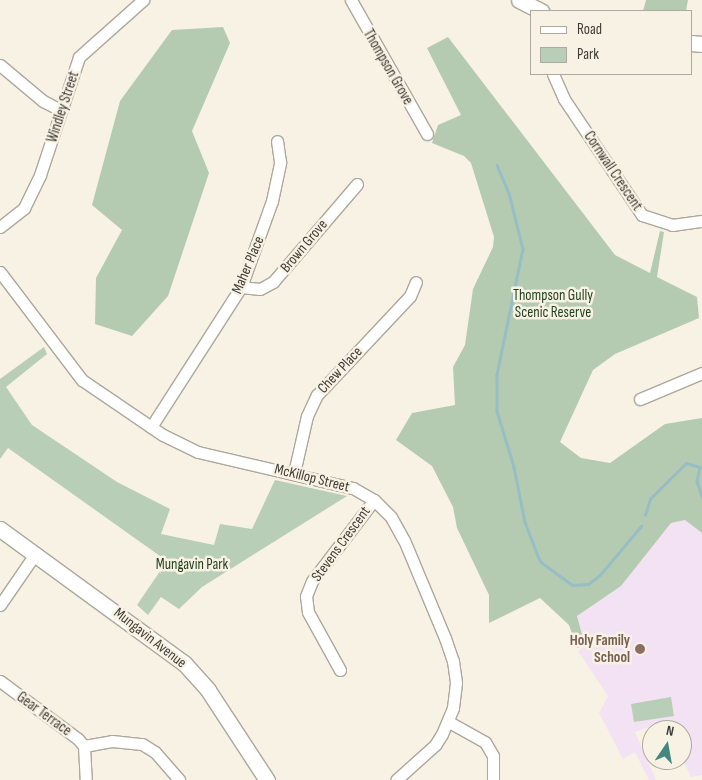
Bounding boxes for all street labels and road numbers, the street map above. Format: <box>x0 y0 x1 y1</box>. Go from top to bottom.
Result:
street label: Thompson Grove <box>359 26 417 108</box>
street label: Windley Street <box>43 69 83 145</box>
street label: Cornwall Crescent <box>580 128 646 214</box>
street label: Brown Grove <box>277 216 331 276</box>
street label: Maher Place <box>228 234 268 296</box>
street label: Chew Place <box>314 343 366 397</box>
street label: McKillop Street <box>273 460 351 496</box>
street label: Stevens Crescent <box>308 503 374 585</box>
street label: Mungavin Avenue <box>110 604 190 672</box>
street label: Gear Terrace <box>13 688 75 740</box>

